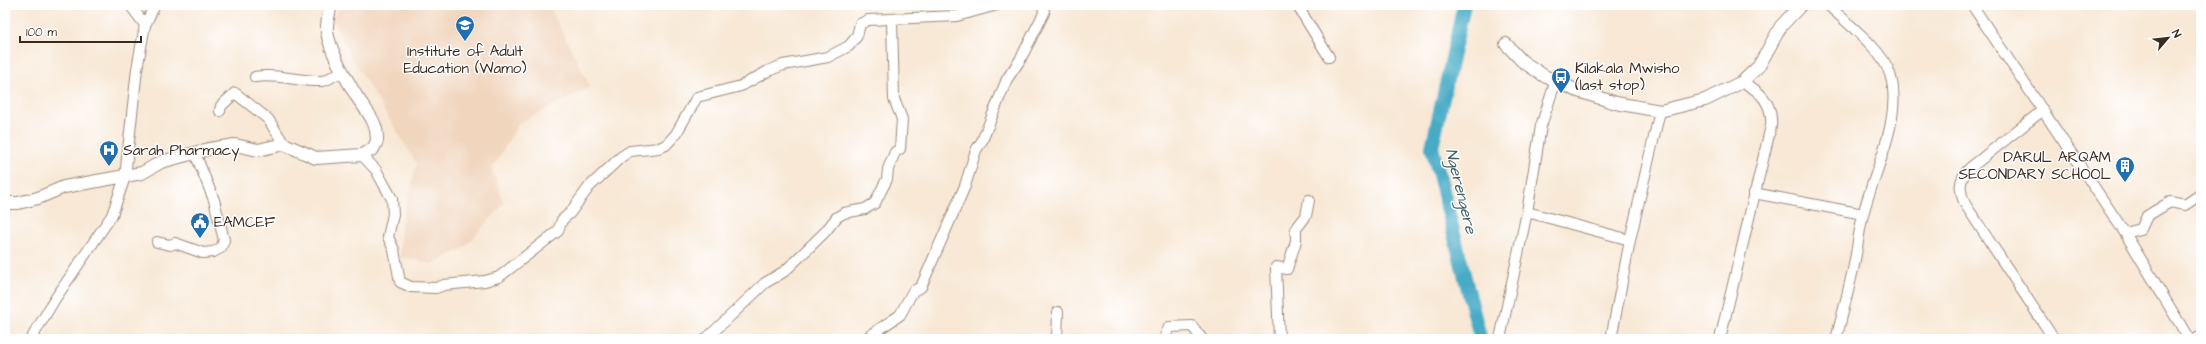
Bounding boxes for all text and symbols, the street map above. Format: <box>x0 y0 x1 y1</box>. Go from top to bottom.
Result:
school or university icon: Institute of Adult Education (Wamo) <box>454 14 476 42</box>
scale bar <box>20 18 141 44</box>
north arrow <box>2148 18 2188 58</box>
text: 100 m <box>26 24 57 41</box>
text: N <box>2168 27 2185 40</box>
place label: Institute of Adult Education (Wamo) <box>403 41 527 79</box>
place label: Kilakala Mwisho (last stop) <box>1575 58 1680 96</box>
bus stop icon: Kilakala Mwisho (last stop) <box>1550 66 1572 94</box>
hospital icon: Sarah Pharmacy <box>98 139 120 167</box>
place label: Sarah Pharmacy <box>123 140 240 162</box>
water label: Ngerengere <box>1439 146 1482 237</box>
place label: DARUL ARQAM SECONDARY SCHOOL <box>1959 147 2112 185</box>
building icon: DARUL ARQAM SECONDARY SCHOOL <box>2114 155 2136 183</box>
public building icon: EAMCEF <box>189 211 211 239</box>
place label: EAMCEF <box>214 212 275 233</box>

